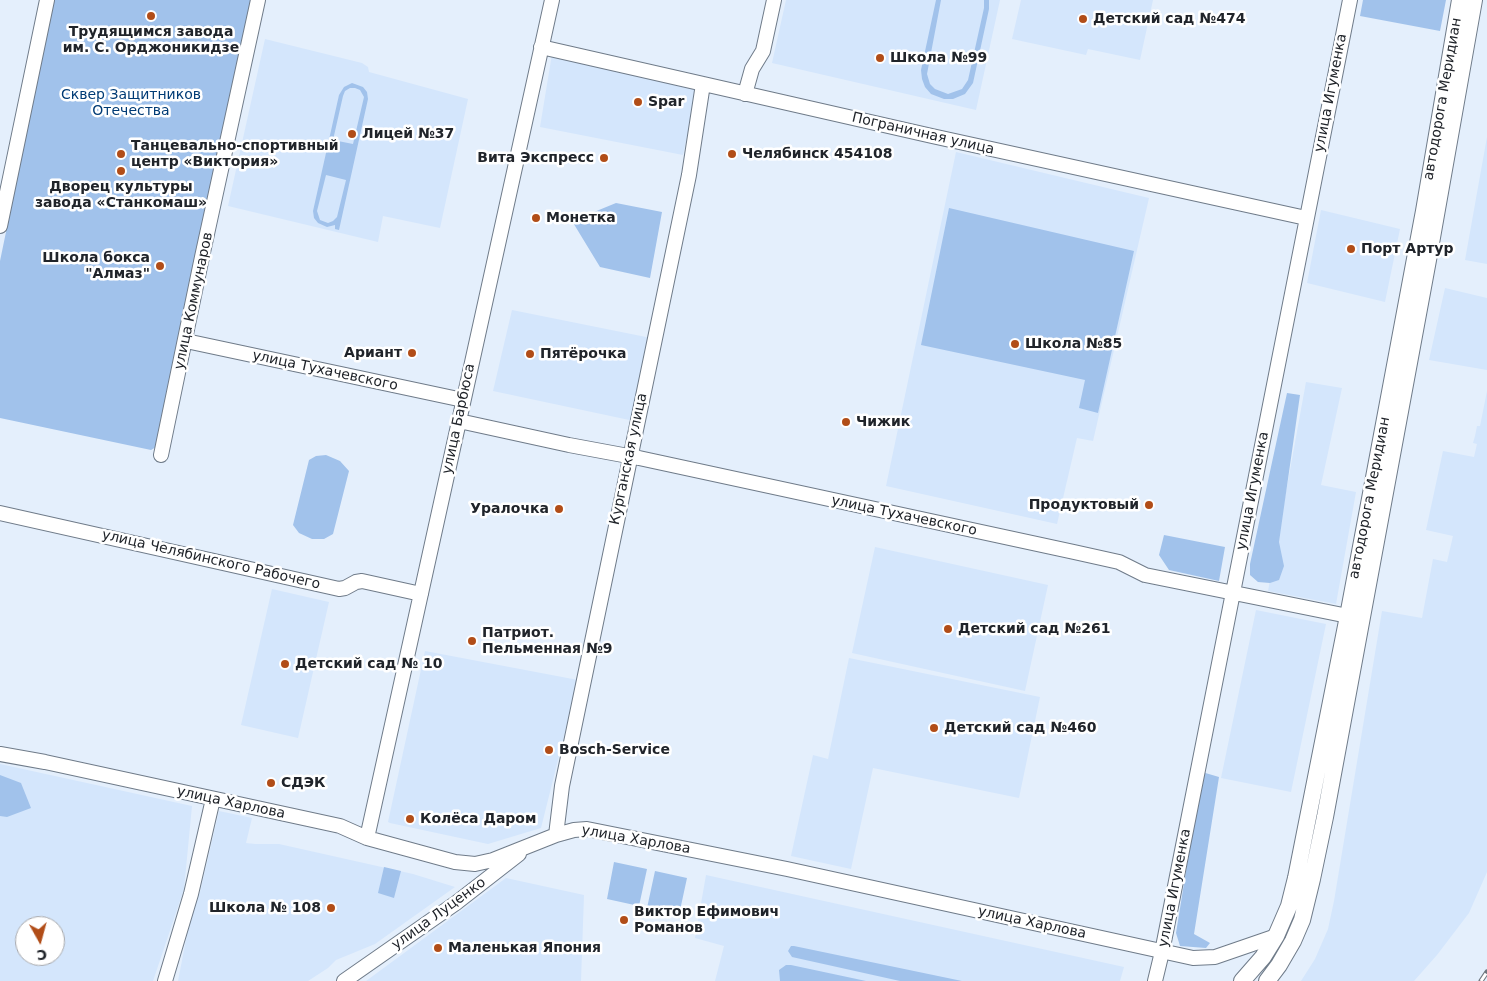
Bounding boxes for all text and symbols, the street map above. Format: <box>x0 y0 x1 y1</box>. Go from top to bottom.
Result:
marker: Трудящимся завода им. С. Орджоникидзе <box>145 10 157 22</box>
place label: Детский сад №474 <box>1093 11 1245 27</box>
marker: Детский сад №474 <box>1077 13 1089 25</box>
street label: автодорога Меридиан <box>1420 16 1466 182</box>
place label: Трудящимся завода им. С. Орджоникидзе <box>63 24 239 56</box>
street label: улица Игуменка <box>1311 32 1351 154</box>
place label: Школа №99 <box>890 50 987 66</box>
marker: Школа №99 <box>874 52 886 64</box>
park label: Сквер Защитников Отечества <box>61 87 201 120</box>
place label: Spar <box>648 94 684 110</box>
marker: Spar <box>632 96 644 108</box>
street label: Пограничная улица <box>850 109 996 159</box>
place label: Лицей №37 <box>362 126 454 142</box>
marker: Лицей №37 <box>346 128 358 140</box>
place label: Танцевально-спортивный центр «Виктория» <box>131 138 339 170</box>
place label: Челябинск 454108 <box>742 146 892 162</box>
marker: Танцевально-спортивный центр «Виктория» <box>115 148 127 160</box>
marker: Челябинск 454108 <box>726 148 738 160</box>
place label: Вита Экспресс <box>477 150 594 166</box>
marker: Вита Экспресс <box>598 152 610 164</box>
marker: Дворец культуры завода «Станкомаш» <box>115 165 127 177</box>
place label: Дворец культуры завода «Станкомаш» <box>35 179 207 212</box>
place label: Монетка <box>546 210 616 226</box>
marker: Монетка <box>530 212 542 224</box>
street label: улица Коммунаров <box>171 231 217 371</box>
place label: Порт Артур <box>1361 241 1453 257</box>
marker: Порт Артур <box>1345 243 1357 255</box>
place label: Школа бокса "Алмаз" <box>42 250 150 282</box>
marker: Школа бокса "Алмаз" <box>154 260 166 272</box>
place label: Школа №85 <box>1025 336 1122 352</box>
marker: Школа №85 <box>1009 338 1021 350</box>
place label: Ариант <box>344 345 402 361</box>
place label: Пятёрочка <box>540 346 627 362</box>
street label: улица Тухачевского <box>251 347 399 395</box>
marker: Ариант <box>406 347 418 359</box>
marker: Пятёрочка <box>524 348 536 360</box>
street label: улица Барбюса <box>439 362 479 476</box>
street label: Курганская улица <box>607 392 651 526</box>
place label: Чижик <box>856 414 910 430</box>
marker: Чижик <box>840 416 852 428</box>
street label: автодорога Меридиан <box>1346 416 1394 580</box>
street label: улица Игуменка <box>1233 430 1273 552</box>
street label: улица Тухачевского <box>830 492 978 540</box>
place label: Продуктовый <box>1029 497 1139 513</box>
marker: Продуктовый <box>1143 499 1155 511</box>
place label: Уралочка <box>470 501 549 517</box>
marker: Уралочка <box>553 503 565 515</box>
street label: улица Челябинского Рабочего <box>100 527 322 593</box>
place label: Детский сад №261 <box>958 621 1110 637</box>
marker: Детский сад №261 <box>942 623 954 635</box>
place label: Патриот. Пельменная №9 <box>482 625 612 658</box>
marker: Патриот. Пельменная №9 <box>466 635 478 647</box>
place label: Детский сад № 10 <box>295 656 442 672</box>
marker: Детский сад № 10 <box>279 658 291 670</box>
place label: Детский сад №460 <box>944 720 1096 736</box>
marker: Детский сад №460 <box>928 722 940 734</box>
place label: Bosch-Service <box>559 742 670 758</box>
marker: Bosch-Service <box>543 744 555 756</box>
place label: СДЭК <box>281 775 325 791</box>
marker: СДЭК <box>265 777 277 789</box>
street label: улица Харлова <box>175 783 287 823</box>
place label: Колёса Даром <box>420 811 536 827</box>
marker: Колёса Даром <box>404 813 416 825</box>
street label: улица Харлова <box>580 822 692 858</box>
street label: улица Игуменка <box>1155 827 1195 949</box>
street label: улица Луценко <box>389 874 489 954</box>
place label: Школа № 108 <box>209 900 321 916</box>
marker: Школа № 108 <box>325 902 337 914</box>
street label: улица Харлова <box>976 903 1088 943</box>
place label: Виктор Ефимович Романов <box>634 904 779 936</box>
marker: Виктор Ефимович Романов <box>618 914 630 926</box>
north arrow <box>15 916 65 966</box>
place label: Маленькая Япония <box>448 940 601 956</box>
marker: Маленькая Япония <box>432 942 444 954</box>
text: С <box>36 946 48 963</box>

